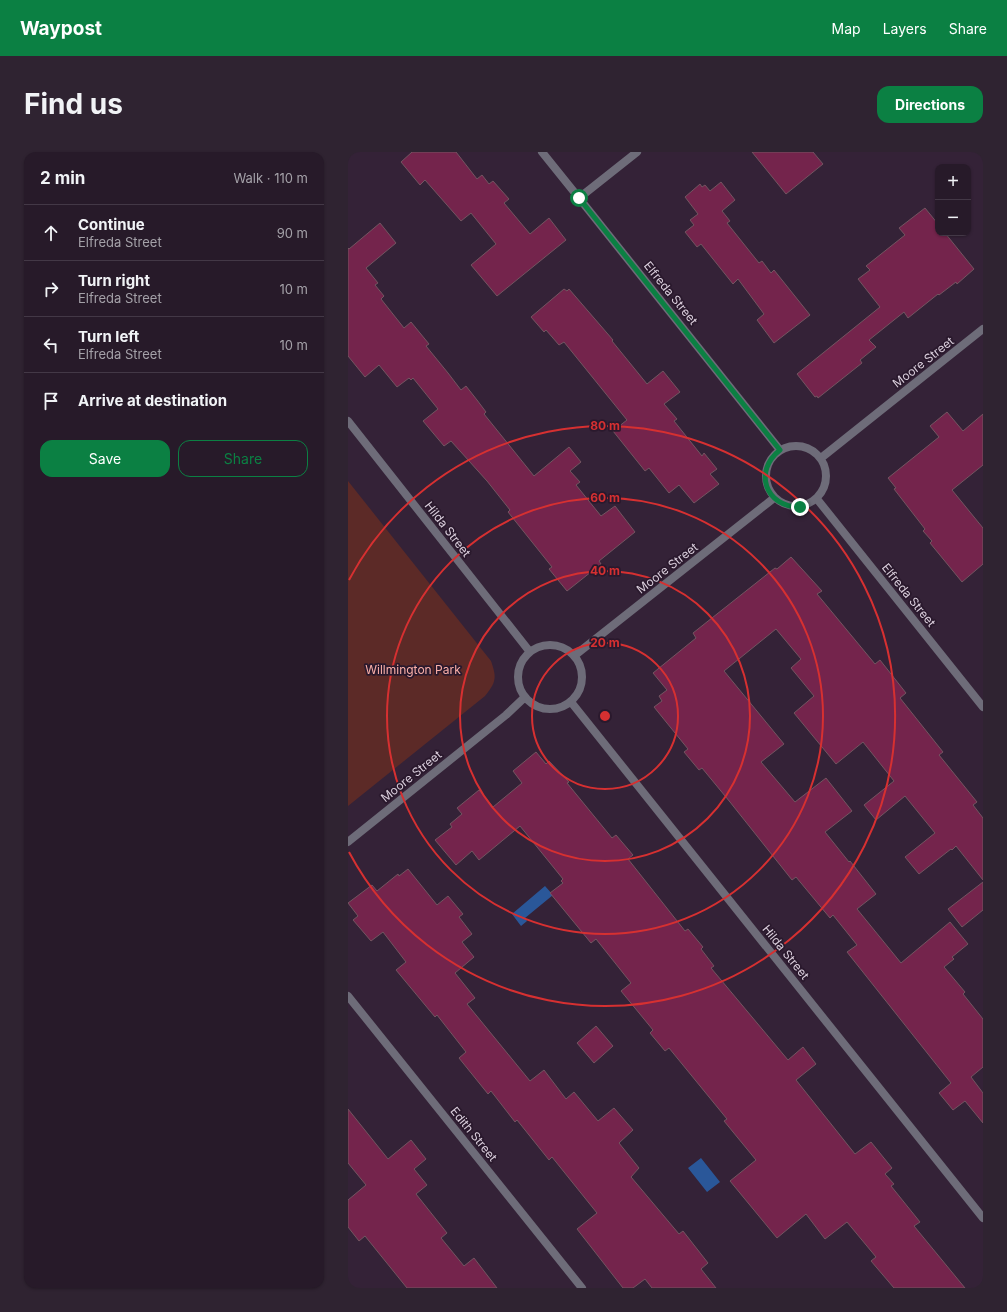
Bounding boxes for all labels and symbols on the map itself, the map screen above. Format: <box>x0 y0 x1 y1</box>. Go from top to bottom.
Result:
route start <box>570 189 588 207</box>
street label: Elfreda Street <box>641 258 701 328</box>
street label: Moore Street <box>889 333 957 391</box>
text: 80 m <box>590 418 620 433</box>
text: 60 m <box>590 490 620 505</box>
street label: Hilda Street <box>422 498 474 560</box>
route end <box>791 498 809 516</box>
street label: Moore Street <box>633 539 701 597</box>
street label: Elfreda Street <box>879 560 939 630</box>
text: 40 m <box>590 563 620 578</box>
text: 20 m <box>590 635 620 650</box>
park label: Willmington Park <box>365 662 461 677</box>
centre of rings <box>598 709 612 723</box>
street label: Moore Street <box>378 747 444 805</box>
street label: Hilda Street <box>759 922 813 982</box>
street label: Edith Street <box>447 1104 501 1164</box>

